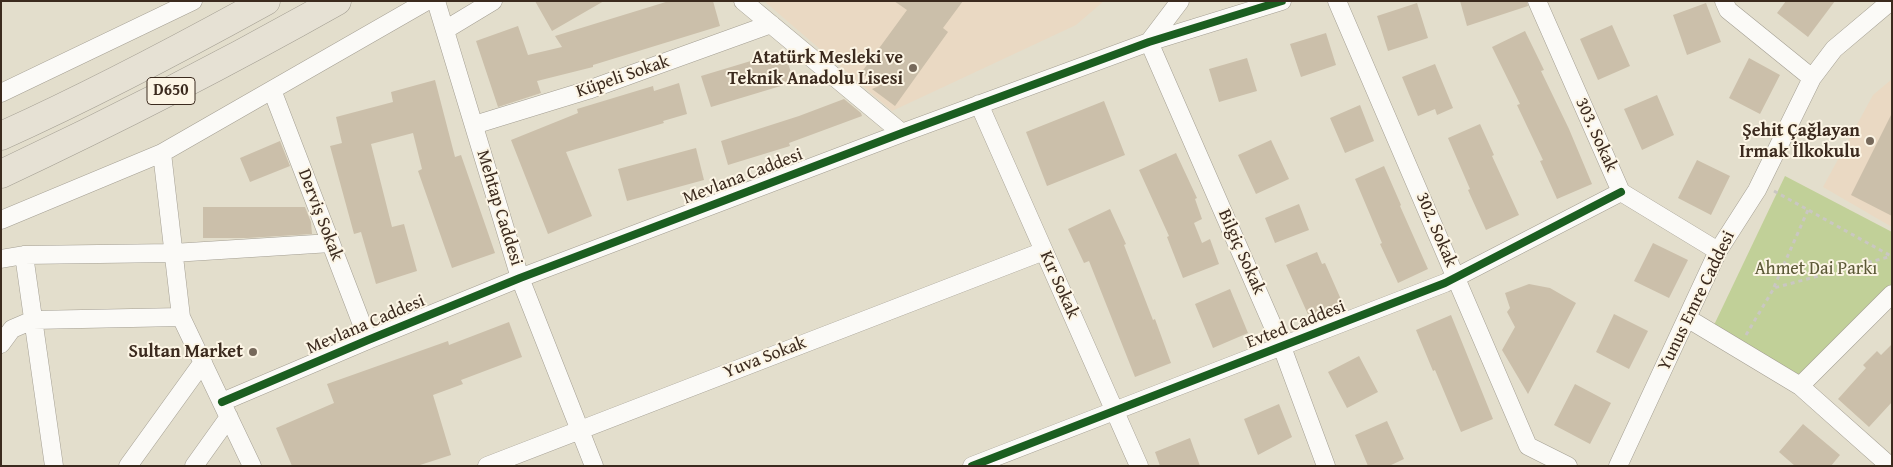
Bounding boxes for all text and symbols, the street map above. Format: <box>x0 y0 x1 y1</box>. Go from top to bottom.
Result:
place label: Atatürk Mesleki ve Teknik Anadolu Lisesi <box>728 47 903 90</box>
street label: Küpeli Sokak <box>573 51 673 103</box>
marker: Atatürk Mesleki ve Teknik Anadolu Lisesi <box>907 62 919 74</box>
road number: D650 <box>147 78 195 104</box>
street label: 303. Sokak <box>1570 94 1622 176</box>
place label: Şehit Çağlayan Irmak İlkokulu <box>1739 120 1860 162</box>
marker: Şehit Çağlayan Irmak İlkokulu <box>1864 135 1876 147</box>
street label: Mevlana Caddesi <box>680 144 806 210</box>
street label: Mehtap Caddesi <box>471 147 527 269</box>
street label: Derviş Sokak <box>293 166 347 264</box>
street label: 302. Sokak <box>1411 189 1461 271</box>
street label: Bilgiç Sokak <box>1213 206 1269 298</box>
street label: Yunus Emre Caddesi <box>1654 227 1740 375</box>
street label: Kır Sokak <box>1035 248 1083 322</box>
park label: Ahmet Dai Parkı <box>1755 258 1877 280</box>
street label: Mevlana Caddesi <box>304 290 428 360</box>
street label: Evted Caddesi <box>1243 296 1349 354</box>
street label: Yuva Sokak <box>721 332 809 384</box>
place label: Sultan Market <box>129 341 243 363</box>
marker: Sultan Market <box>247 346 259 358</box>

